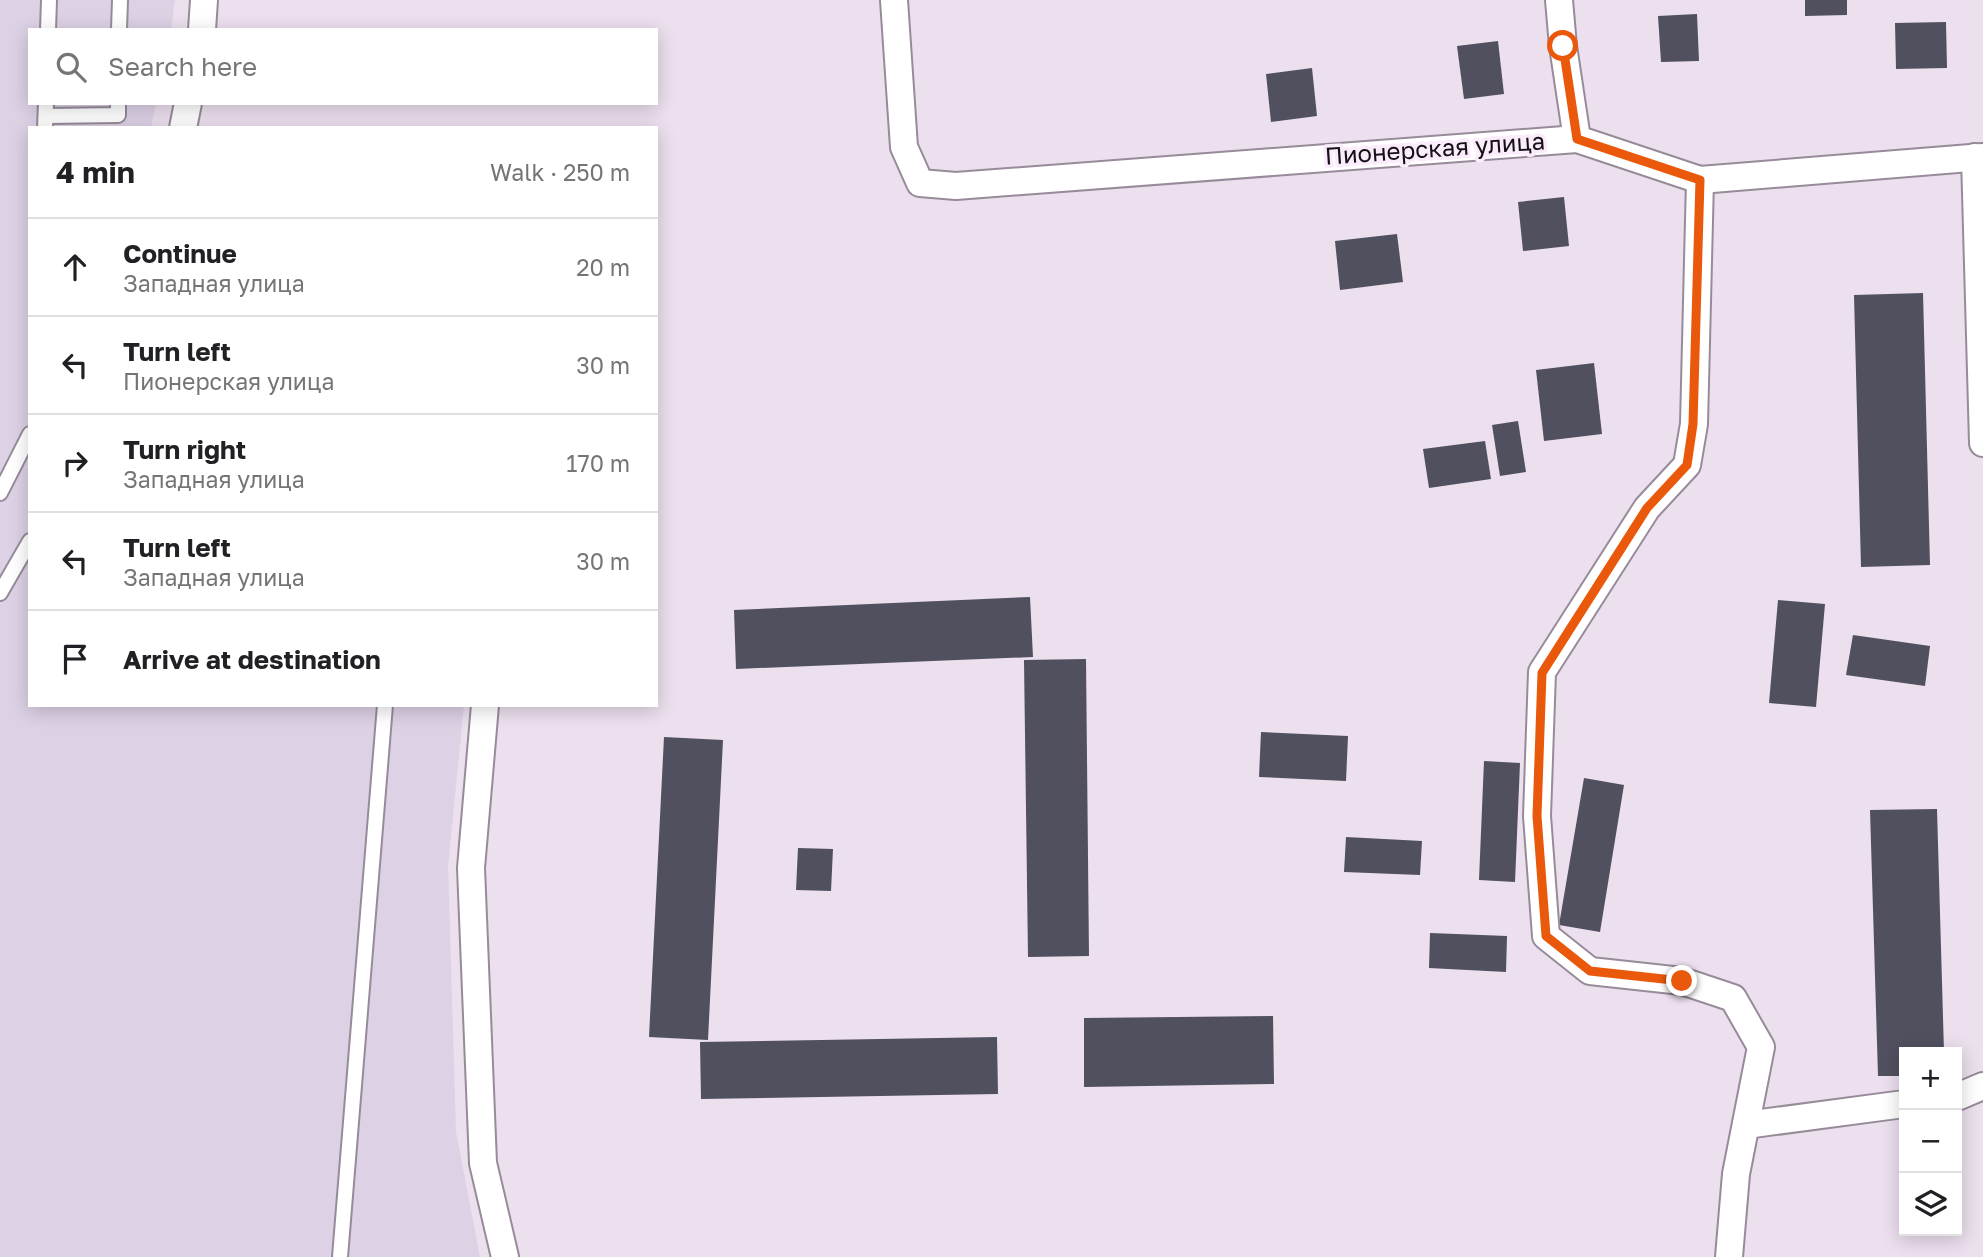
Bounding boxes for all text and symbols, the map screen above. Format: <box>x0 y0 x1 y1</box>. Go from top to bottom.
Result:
search box <box>28 28 658 105</box>
route start <box>1547 30 1578 61</box>
icon: search <box>52 48 90 86</box>
text: Search here <box>108 51 257 82</box>
street label: Пионерская улица <box>1324 125 1546 170</box>
text: 4 min <box>56 154 135 190</box>
text: Walk · 250 m <box>490 158 630 186</box>
text: Continue <box>123 238 237 269</box>
icon: ahead <box>56 248 94 286</box>
text: 20 m <box>576 253 630 281</box>
text: Западная улица <box>123 269 305 297</box>
text: Turn left <box>123 336 231 367</box>
icon: left <box>56 346 94 384</box>
text: 30 m <box>576 351 630 379</box>
text: Пионерская улица <box>123 367 334 395</box>
text: Turn right <box>123 434 246 465</box>
icon: right <box>56 444 94 482</box>
text: 170 m <box>566 449 630 477</box>
text: Западная улица <box>123 465 305 493</box>
text: Turn left <box>123 532 231 563</box>
icon: left <box>56 542 94 580</box>
text: 30 m <box>576 547 630 575</box>
text: Западная улица <box>123 563 305 591</box>
icon: arrive <box>56 640 94 678</box>
text: Arrive at destination <box>123 644 381 675</box>
route end <box>1666 965 1697 996</box>
map controls <box>1899 1047 1962 1236</box>
button: + <box>1899 1047 1962 1110</box>
button: − <box>1899 1110 1962 1173</box>
button: layers <box>1899 1173 1962 1236</box>

